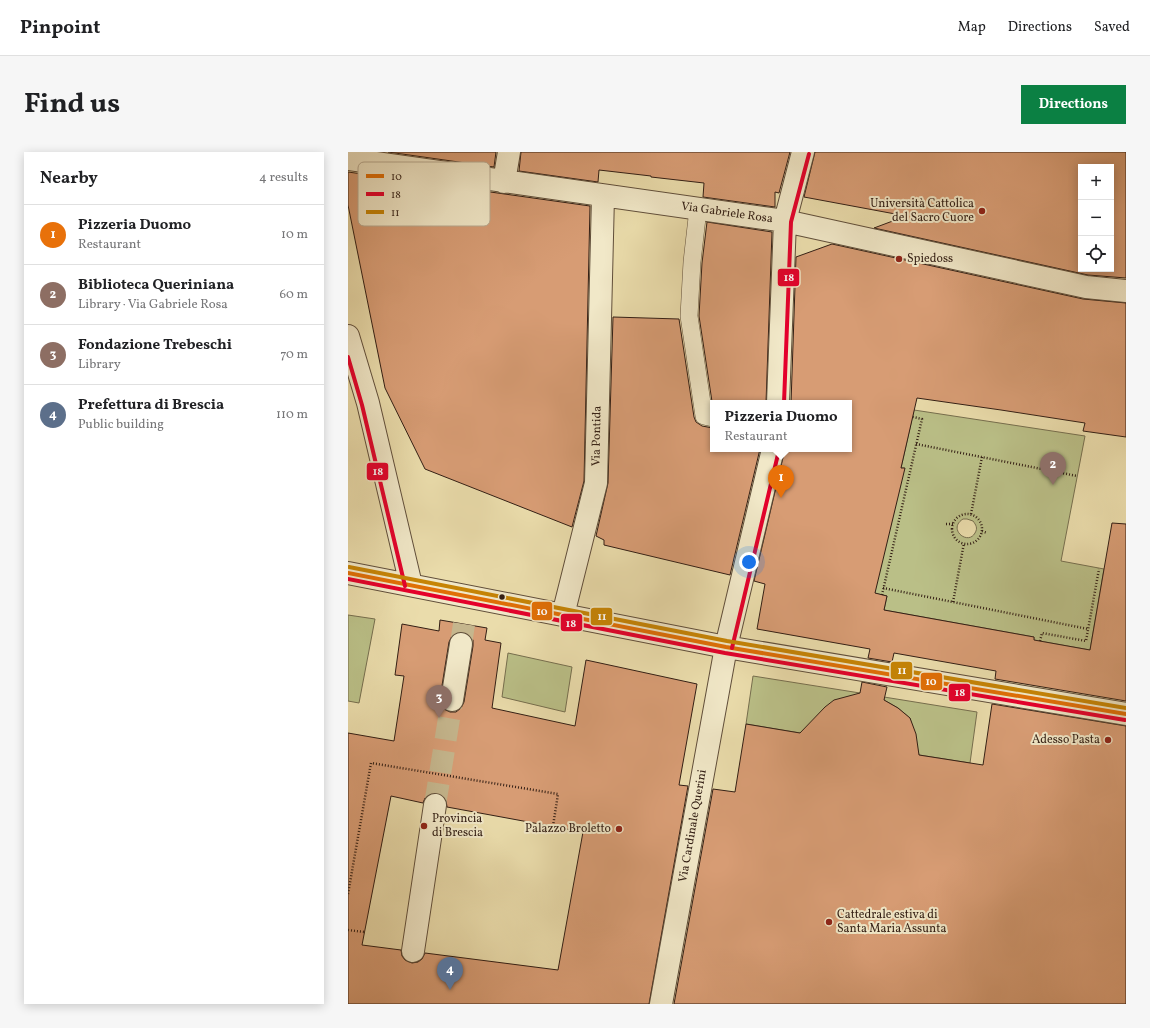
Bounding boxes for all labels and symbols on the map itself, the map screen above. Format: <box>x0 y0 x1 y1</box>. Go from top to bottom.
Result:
legend <box>358 162 490 226</box>
text: 10 <box>391 170 402 185</box>
text: 18 <box>391 188 401 203</box>
place label: Università Cattolica del Sacro Cuore <box>870 196 974 226</box>
street label: Via Gabriele Rosa <box>680 199 774 227</box>
text: 11 <box>391 206 400 221</box>
marker: Università Cattolica del Sacro Cuore <box>977 206 987 216</box>
place label: Spiedoss <box>907 251 953 267</box>
marker: Spiedoss <box>894 254 904 264</box>
line badge: 18 <box>777 268 800 287</box>
text: 18 <box>784 271 794 286</box>
street label: Via Pontida <box>588 406 606 466</box>
pin: 2 <box>1040 452 1066 485</box>
line badge: 18 <box>366 462 389 481</box>
text: 18 <box>373 465 383 480</box>
pin: 1 <box>768 465 794 498</box>
your location <box>739 552 759 572</box>
unlabelled marker <box>497 592 507 602</box>
line badge: 10 <box>531 601 553 621</box>
text: 10 <box>536 605 548 620</box>
line badge: 11 <box>590 607 613 626</box>
text: 11 <box>598 610 606 625</box>
line badge: 18 <box>560 613 583 632</box>
text: 18 <box>566 617 576 632</box>
line badge: 11 <box>890 661 913 680</box>
text: 11 <box>898 664 906 679</box>
line badge: 10 <box>920 672 943 691</box>
text: 10 <box>925 675 937 690</box>
line badge: 18 <box>948 683 971 702</box>
pin: 3 <box>426 685 452 718</box>
text: 18 <box>955 686 965 701</box>
place label: Adesso Pasta <box>1032 732 1100 748</box>
marker: Adesso Pasta <box>1103 735 1113 745</box>
street label: Via Cardinale Querini <box>675 768 711 884</box>
place label: Provincia di Brescia <box>432 811 483 841</box>
marker: Provincia di Brescia <box>419 821 429 831</box>
place label: Palazzo Broletto <box>525 821 611 837</box>
marker: Palazzo Broletto <box>614 824 624 834</box>
place label: Cattedrale estiva di Santa Maria Assunta <box>837 907 946 937</box>
marker: Cattedrale estiva di Santa Maria Assunta <box>824 917 834 927</box>
pin: 4 <box>437 957 463 990</box>

